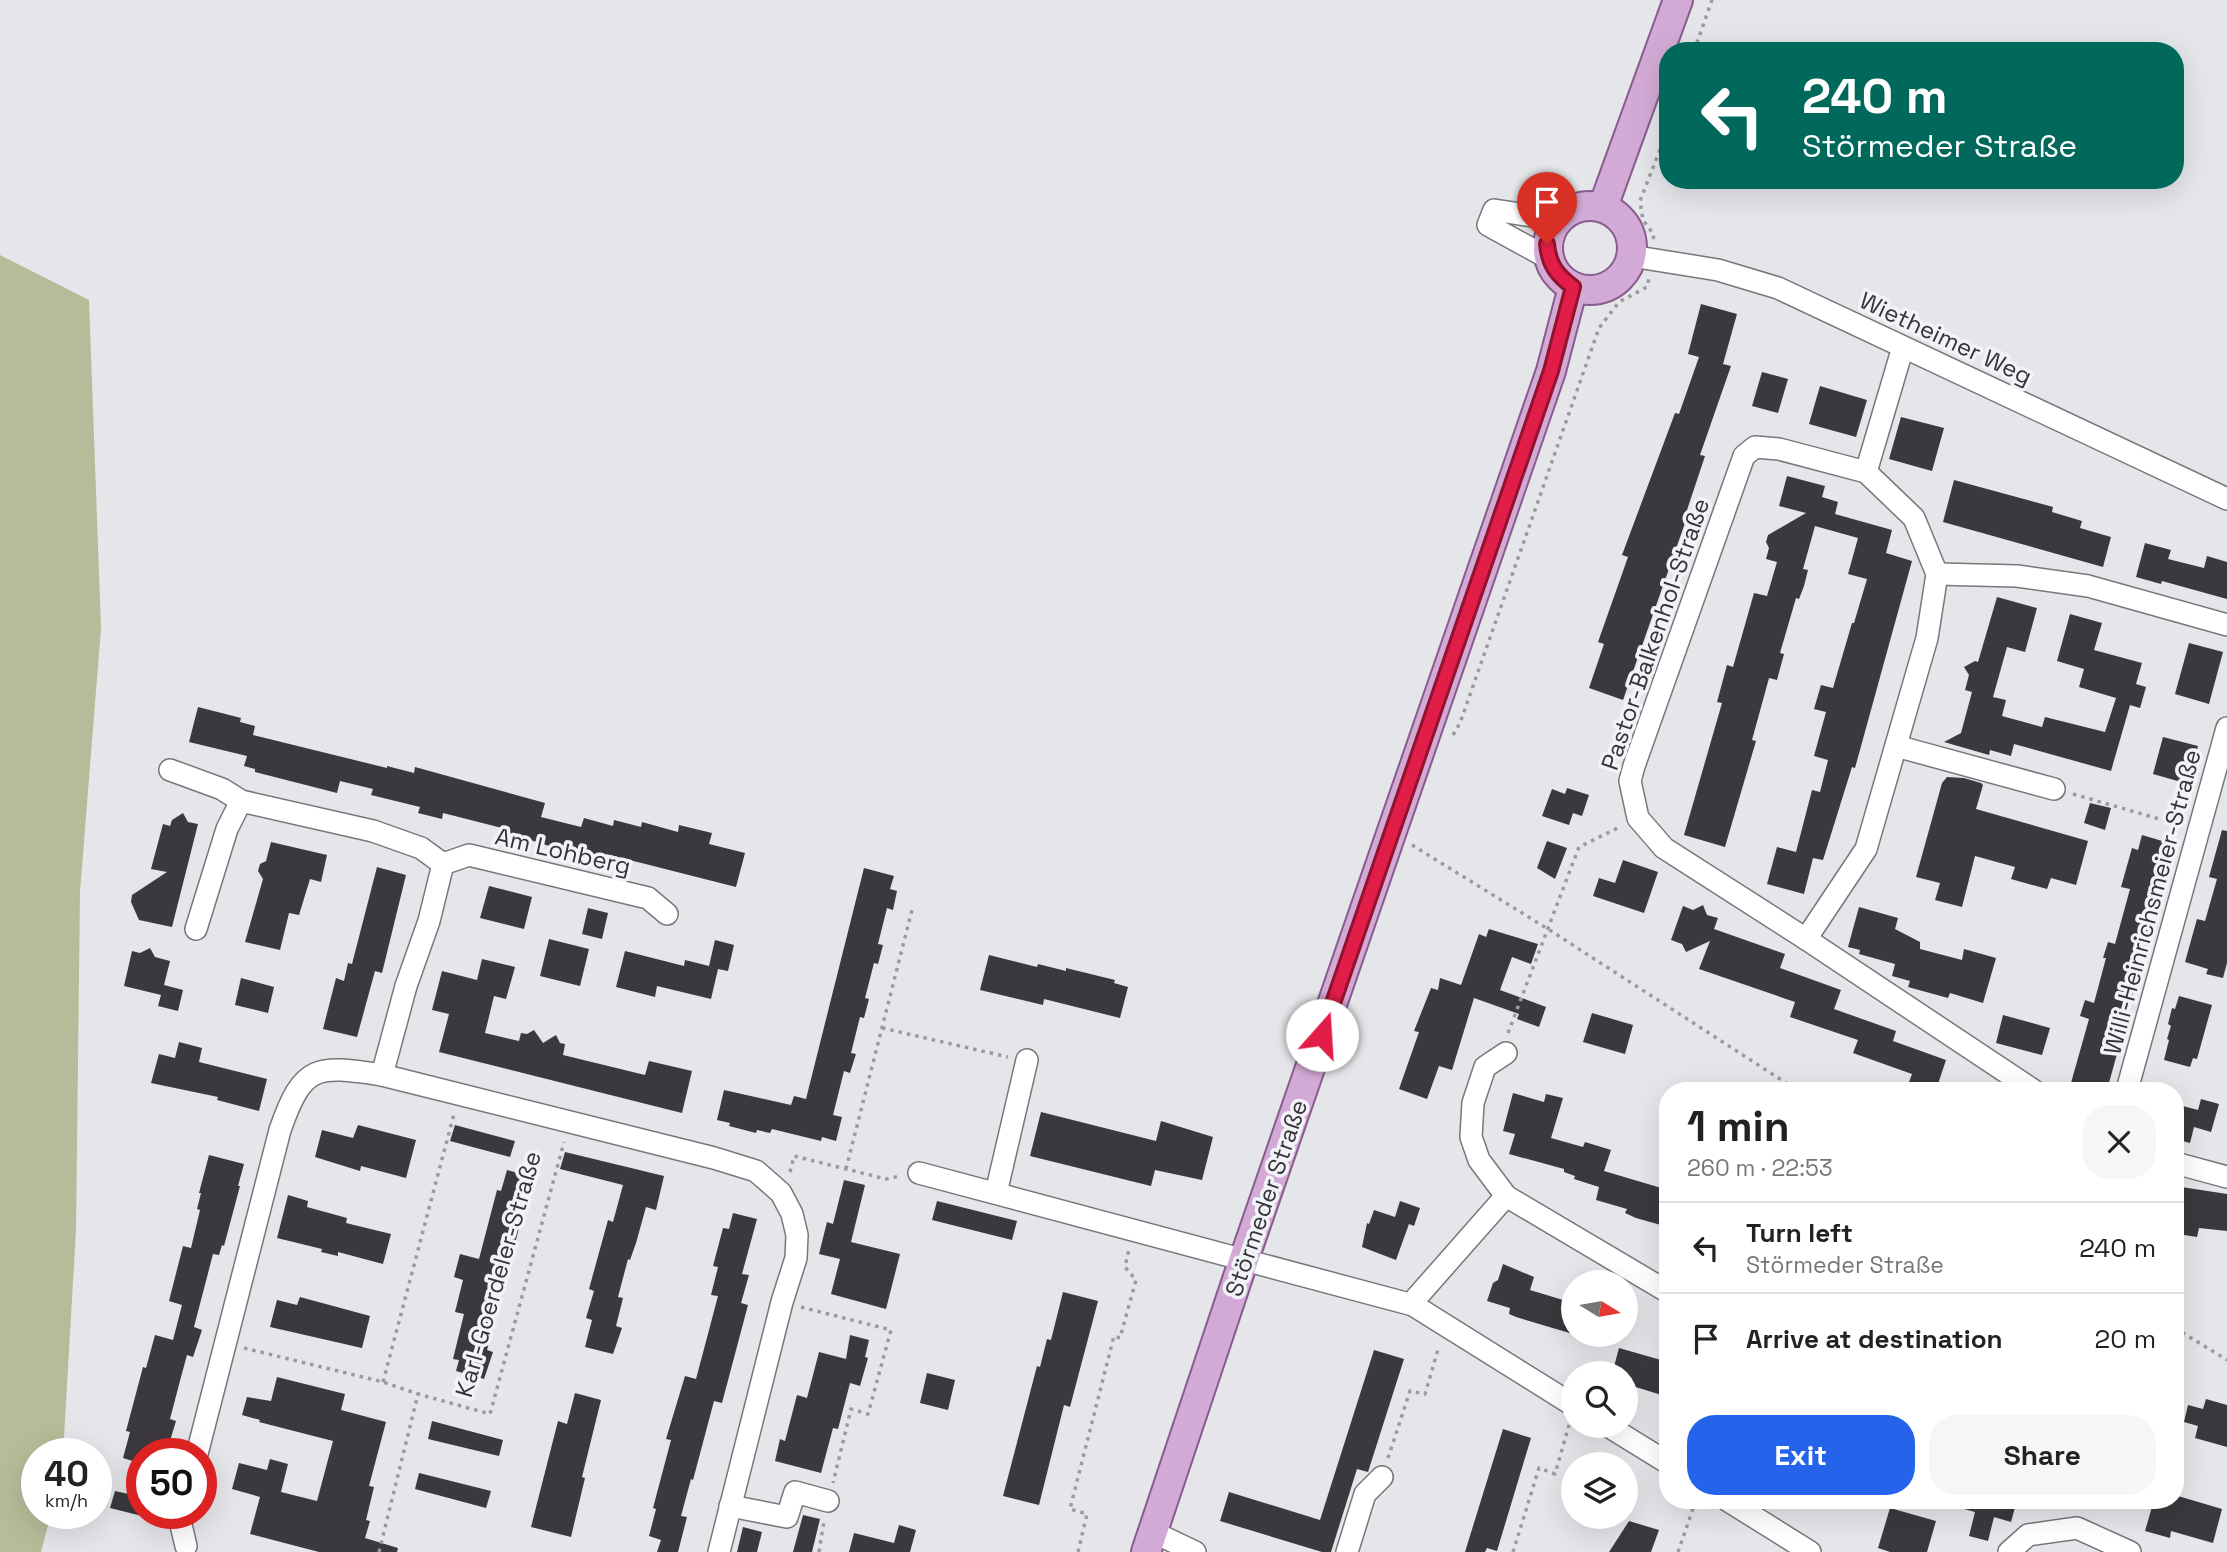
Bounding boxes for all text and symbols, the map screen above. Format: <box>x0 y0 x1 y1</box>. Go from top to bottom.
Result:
text: 240 m <box>1802 65 1948 127</box>
icon: left <box>1687 70 1778 161</box>
text: Störmeder Straße <box>1802 126 2077 166</box>
pin <box>1517 172 1577 244</box>
icon: arrive <box>1528 183 1566 221</box>
street label: Wietheimer Weg <box>1855 285 2037 391</box>
street label: Pastor-Balkenhol-Straße <box>1594 494 1716 774</box>
street label: Willi-Heinrichsmeier-Straße <box>2096 746 2208 1058</box>
street label: Am Lohberg <box>492 820 634 882</box>
position arrow <box>1285 998 1359 1072</box>
street label: Störmeder Straße <box>1218 1095 1314 1301</box>
text: 1 min <box>1687 1100 1790 1153</box>
button: close <box>2082 1105 2156 1179</box>
street label: Karl-Goerdeler-Straße <box>448 1147 548 1401</box>
text: 260 m · 22:53 <box>1687 1153 1833 1183</box>
text: Turn left <box>1746 1216 1853 1250</box>
icon: left <box>1687 1229 1725 1267</box>
text: 240 m <box>2079 1231 2156 1265</box>
text: Störmeder Straße <box>1746 1250 1944 1280</box>
north arrow <box>1561 1270 1638 1348</box>
map controls <box>1561 1270 1638 1529</box>
icon: arrive <box>1687 1320 1725 1358</box>
text: Arrive at destination <box>1746 1322 2003 1356</box>
text: 20 m <box>2095 1322 2156 1356</box>
button: search <box>1561 1361 1638 1438</box>
button: Exit <box>1687 1415 1915 1495</box>
button: Share <box>1929 1415 2156 1495</box>
speed limit sign: 50 <box>126 1438 217 1529</box>
text: 40 <box>44 1452 89 1496</box>
button: layers <box>1561 1452 1638 1529</box>
text: km/h <box>45 1489 88 1512</box>

